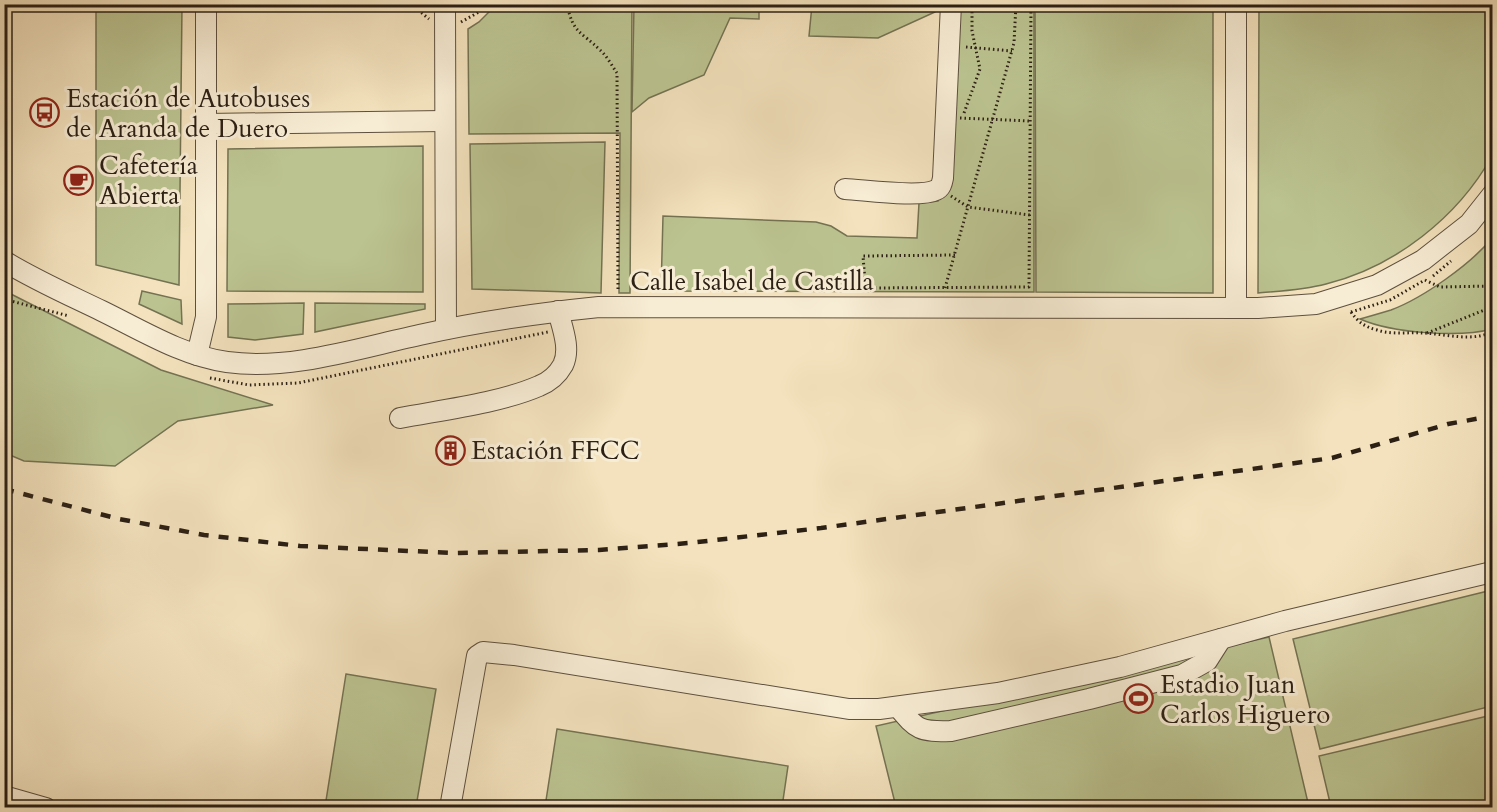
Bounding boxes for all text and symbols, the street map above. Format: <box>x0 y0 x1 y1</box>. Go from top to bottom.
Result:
place label: Estación de Autobuses de Aranda de Duero <box>66 81 310 146</box>
bus stop icon: Estación de Autobuses de Aranda de Duero <box>29 97 61 129</box>
place label: Cafetería Abierta <box>99 148 198 213</box>
cafe icon: Cafetería Abierta <box>62 164 94 196</box>
street label: Calle Isabel de Castilla <box>630 264 874 299</box>
place label: Estación FFCC <box>471 433 640 468</box>
building icon: Estación FFCC <box>434 434 466 466</box>
place label: Estadio Juan Carlos Higuero <box>1160 667 1330 732</box>
sports icon: Estadio Juan Carlos Higuero <box>1123 683 1155 715</box>

